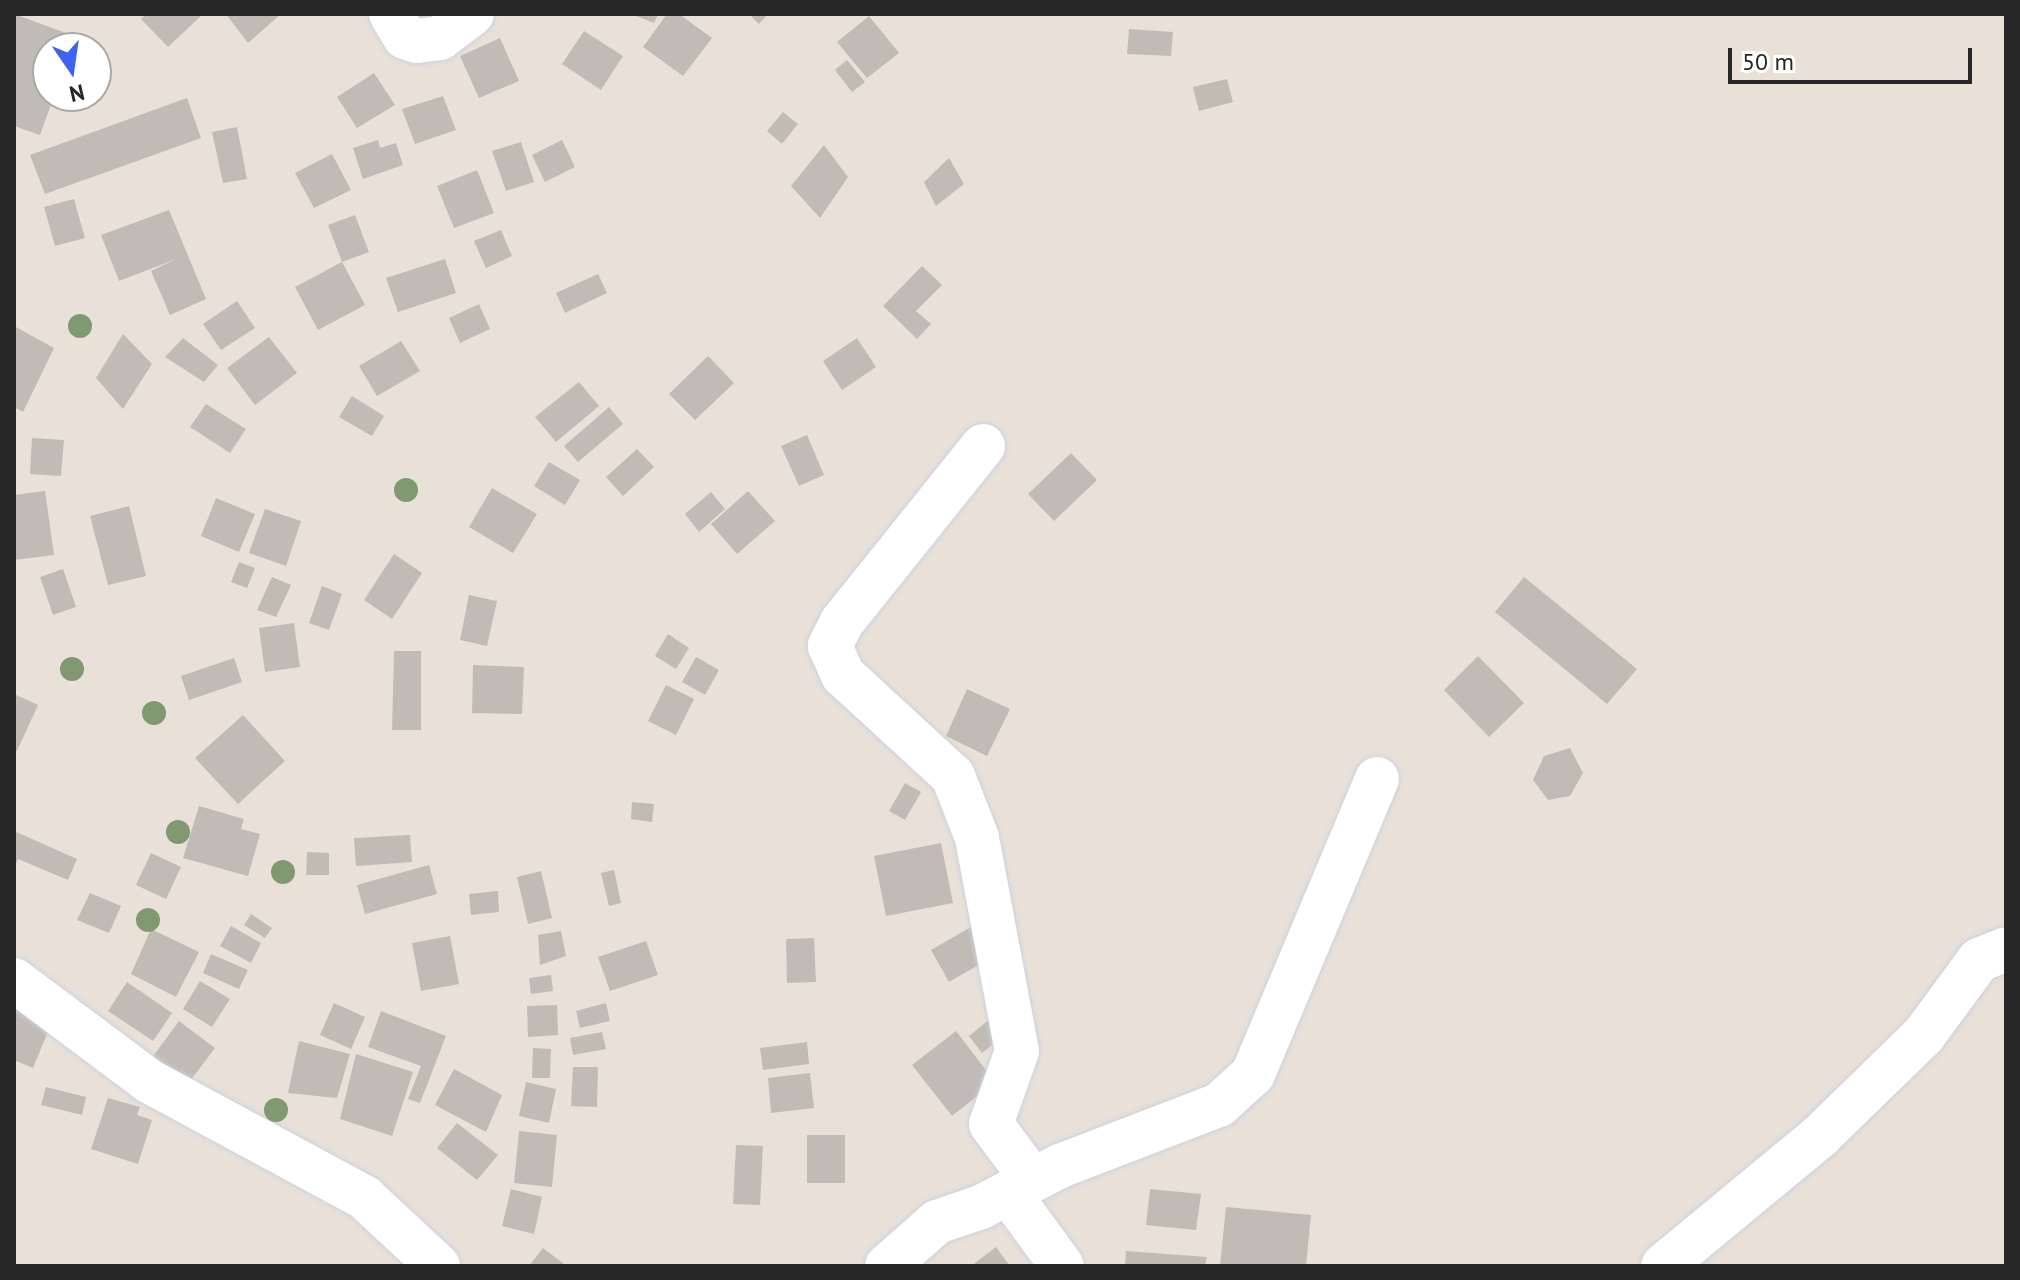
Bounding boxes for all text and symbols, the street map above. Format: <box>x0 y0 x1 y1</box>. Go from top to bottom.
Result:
north arrow <box>32 32 112 112</box>
scale bar <box>1732 32 1976 82</box>
text: 50 m <box>1742 46 1794 77</box>
text: N <box>67 78 87 109</box>

